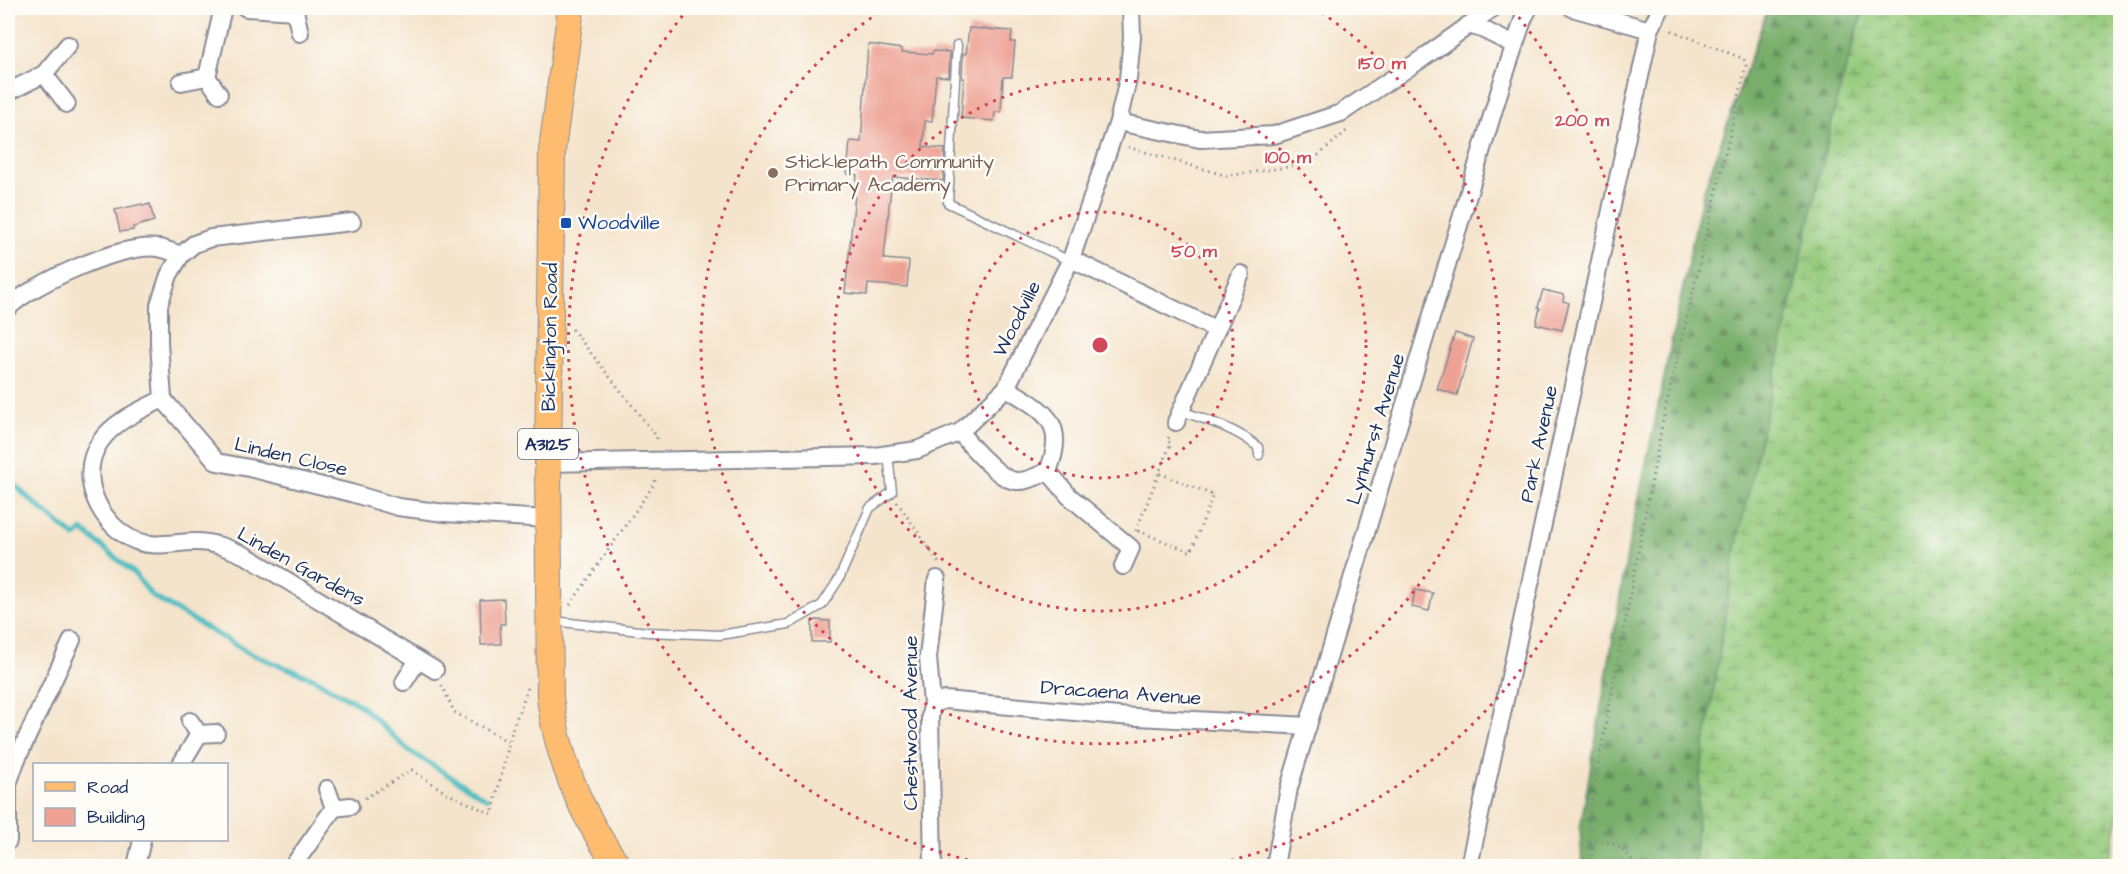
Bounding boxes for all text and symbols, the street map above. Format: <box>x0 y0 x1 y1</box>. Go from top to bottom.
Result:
text: 150 m <box>1358 51 1407 76</box>
text: 200 m <box>1554 108 1610 133</box>
text: 100 m <box>1265 145 1312 170</box>
place label: Sticklepath Community Primary Academy <box>785 148 994 200</box>
marker: Sticklepath Community Primary Academy <box>766 166 780 180</box>
place label: Woodville <box>578 209 660 237</box>
marker: Woodville <box>559 216 573 230</box>
text: 50 m <box>1171 239 1218 264</box>
street label: Bickington Road <box>535 262 566 412</box>
street label: Woodville <box>986 276 1048 362</box>
centre of rings <box>1090 335 1110 355</box>
street label: Lynhurst Avenue <box>1340 350 1413 508</box>
street label: Park Avenue <box>1513 383 1565 505</box>
road number: A3125 <box>518 429 578 459</box>
street label: Linden Close <box>232 430 351 484</box>
street label: Linden Gardens <box>232 520 370 614</box>
street label: Chestwood Avenue <box>897 635 925 810</box>
street label: Dracaena Avenue <box>1040 673 1202 713</box>
legend <box>33 763 228 841</box>
text: Road <box>87 775 128 800</box>
text: Building <box>87 805 145 831</box>

